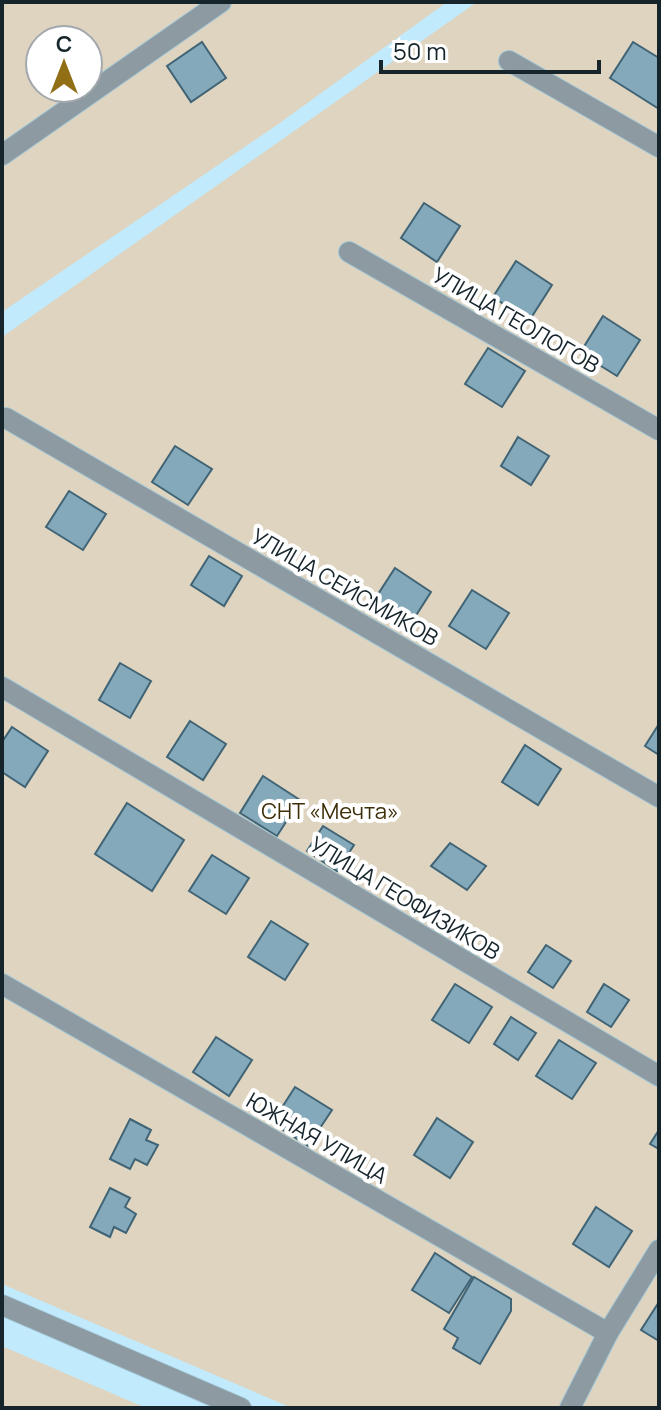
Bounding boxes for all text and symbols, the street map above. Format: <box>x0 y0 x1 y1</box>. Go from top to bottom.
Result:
north arrow <box>24 24 104 104</box>
scale bar <box>381 24 599 74</box>
text: С <box>56 29 72 59</box>
text: 50 m <box>393 34 447 67</box>
street label: УЛИЦА ГЕОЛОГОВ <box>427 260 605 380</box>
street label: УЛИЦА СЕЙСМИКОВ <box>246 521 444 653</box>
park label: СНТ «Мечта» <box>261 796 399 826</box>
street label: УЛИЦА ГЕОФИЗИКОВ <box>304 829 506 967</box>
street label: ЮЖНАЯ УЛИЦА <box>241 1085 393 1191</box>

